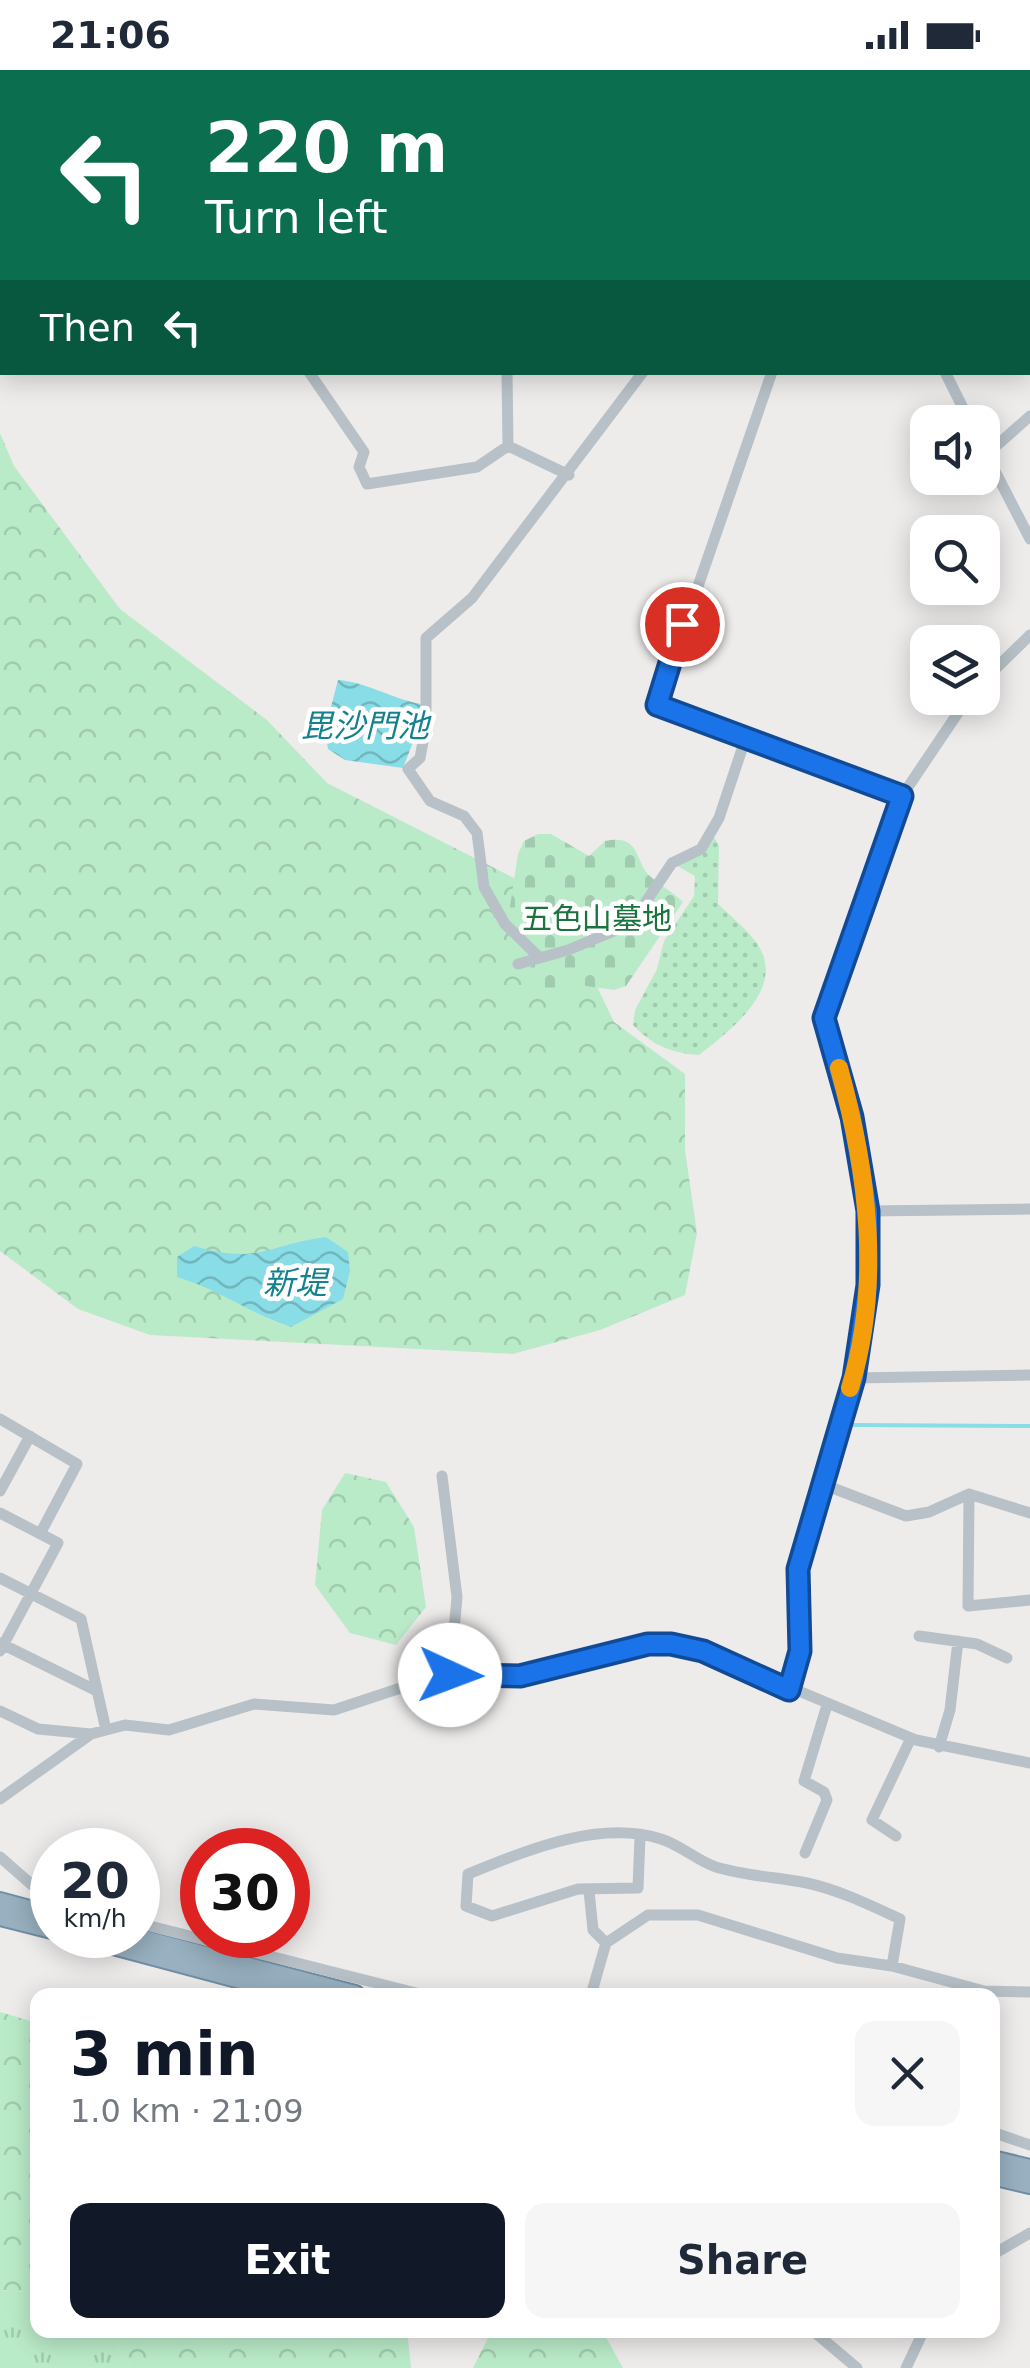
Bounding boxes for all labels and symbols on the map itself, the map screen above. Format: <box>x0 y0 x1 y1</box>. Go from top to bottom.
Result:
pin <box>640 582 725 667</box>
water label: 毘沙門池 <box>301 707 432 745</box>
park label: 五色山墓地 <box>522 901 672 936</box>
water label: 新堤 <box>263 1264 330 1302</box>
position arrow <box>398 1623 502 1727</box>
speed limit sign: 30 <box>180 1828 310 1958</box>

